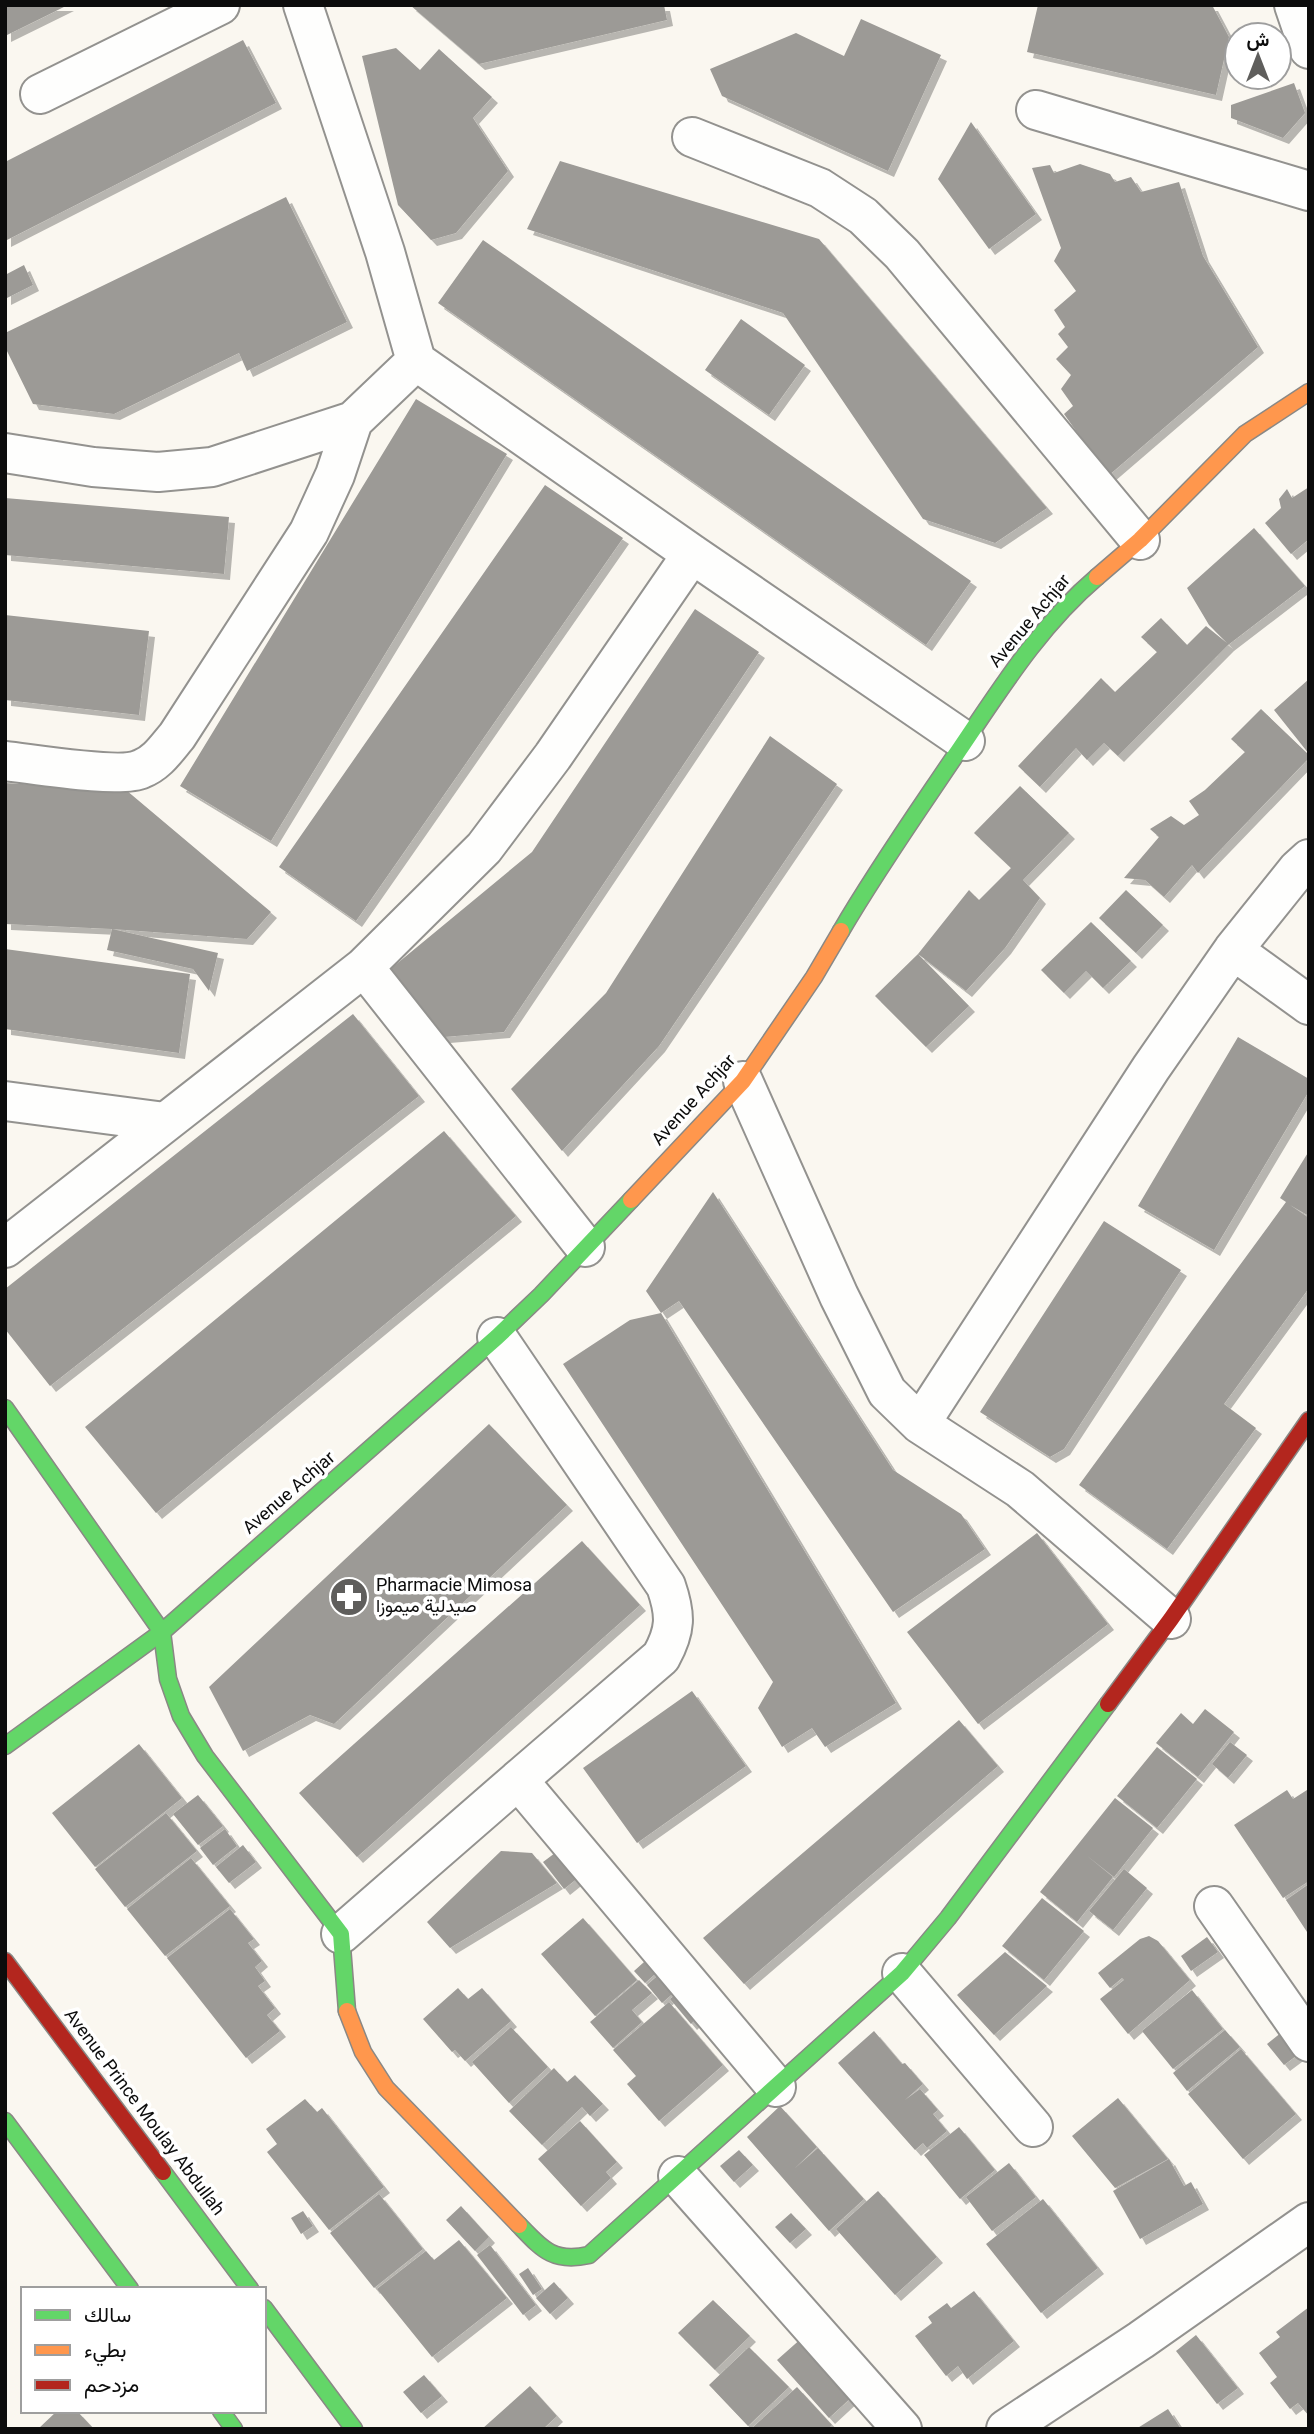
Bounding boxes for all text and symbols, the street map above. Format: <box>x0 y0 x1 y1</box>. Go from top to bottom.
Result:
north arrow <box>1223 21 1293 91</box>
text: ش <box>1247 27 1270 56</box>
street label: Avenue Achjar <box>983 569 1079 675</box>
street label: Avenue Achjar <box>646 1049 744 1153</box>
street label: Avenue Achjar <box>237 1446 343 1542</box>
place label: Pharmacie Mimosa صيدلية ميموزا <box>376 1573 532 1622</box>
pharmacy icon: Pharmacie Mimosa صيدلية ميموزا <box>328 1576 370 1618</box>
street label: Avenue Prince Moulay Abdullah <box>56 2004 230 2222</box>
legend <box>21 2287 266 2413</box>
text: سالك <box>84 2300 131 2333</box>
text: بطيء <box>84 2335 127 2368</box>
text: مزدحم <box>84 2370 139 2403</box>

